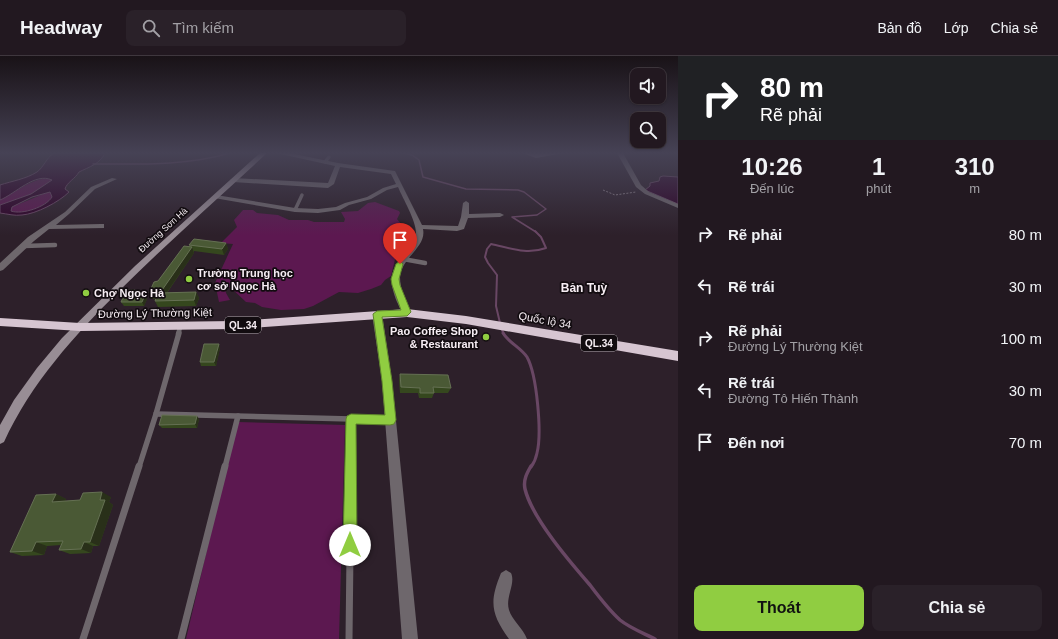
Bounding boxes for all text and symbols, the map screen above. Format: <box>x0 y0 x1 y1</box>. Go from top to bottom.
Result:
search box <box>126 10 406 46</box>
text: Headway <box>20 17 102 38</box>
icon: search <box>140 17 162 39</box>
text: Tìm kiếm <box>172 19 234 36</box>
text: Bản đồ <box>877 20 922 36</box>
text: Lớp <box>944 20 969 36</box>
text: Chia sẻ <box>991 20 1038 36</box>
map controls <box>630 68 666 148</box>
button: sound <box>630 68 666 104</box>
icon: right <box>694 72 746 124</box>
text: 80 m <box>760 72 824 103</box>
text: Rẽ phải <box>760 105 822 125</box>
button: search <box>630 112 666 148</box>
text: 10:26 <box>741 153 803 180</box>
text: 1 <box>872 153 885 180</box>
text: 310 <box>955 153 995 180</box>
text: Đến lúc <box>750 181 794 196</box>
text: phút <box>866 181 891 196</box>
text: m <box>969 181 980 196</box>
street label: Đường Sơn Hà <box>137 206 189 254</box>
pin <box>383 223 417 264</box>
icon: right <box>694 223 716 245</box>
text: Rẽ phải <box>728 226 782 243</box>
text: 80 m <box>1009 226 1042 243</box>
icon: arrive <box>389 229 411 251</box>
place label: Trường Trung học cơ sở Ngọc Hà <box>197 267 293 293</box>
marker: Trường Trung học cơ sở Ngọc Hà <box>184 274 194 284</box>
icon: left <box>694 275 716 297</box>
text: Rẽ trái <box>728 278 775 295</box>
text: 30 m <box>1009 278 1042 295</box>
district label: Bản Tuỳ <box>561 281 608 295</box>
place label: Chợ Ngọc Hà <box>94 287 165 300</box>
marker: Chợ Ngọc Hà <box>81 288 91 298</box>
street label: Đường Lý Thường Kiệt <box>98 306 212 320</box>
street label: Quốc lộ 34 <box>518 309 572 331</box>
road number: QL.34 <box>225 317 261 333</box>
text: Rẽ phải <box>728 322 782 339</box>
place label: Pao Coffee Shop & Restaurant <box>390 325 478 350</box>
icon: right <box>694 327 716 349</box>
text: 100 m <box>1000 330 1042 347</box>
marker: Pao Coffee Shop & Restaurant <box>481 332 491 342</box>
road number: QL.34 <box>581 335 617 351</box>
text: Đường Lý Thường Kiệt <box>728 339 863 354</box>
text: Rẽ trái <box>728 374 775 391</box>
icon: left <box>694 379 716 401</box>
text: 30 m <box>1009 382 1042 399</box>
text: Đường Tô Hiến Thành <box>728 391 858 406</box>
icon: arrive <box>694 431 716 453</box>
text: Đến nơi <box>728 434 785 451</box>
text: 70 m <box>1009 434 1042 451</box>
position arrow <box>329 524 371 566</box>
button: Thoát <box>694 585 864 631</box>
button: Chia sẻ <box>872 585 1042 631</box>

